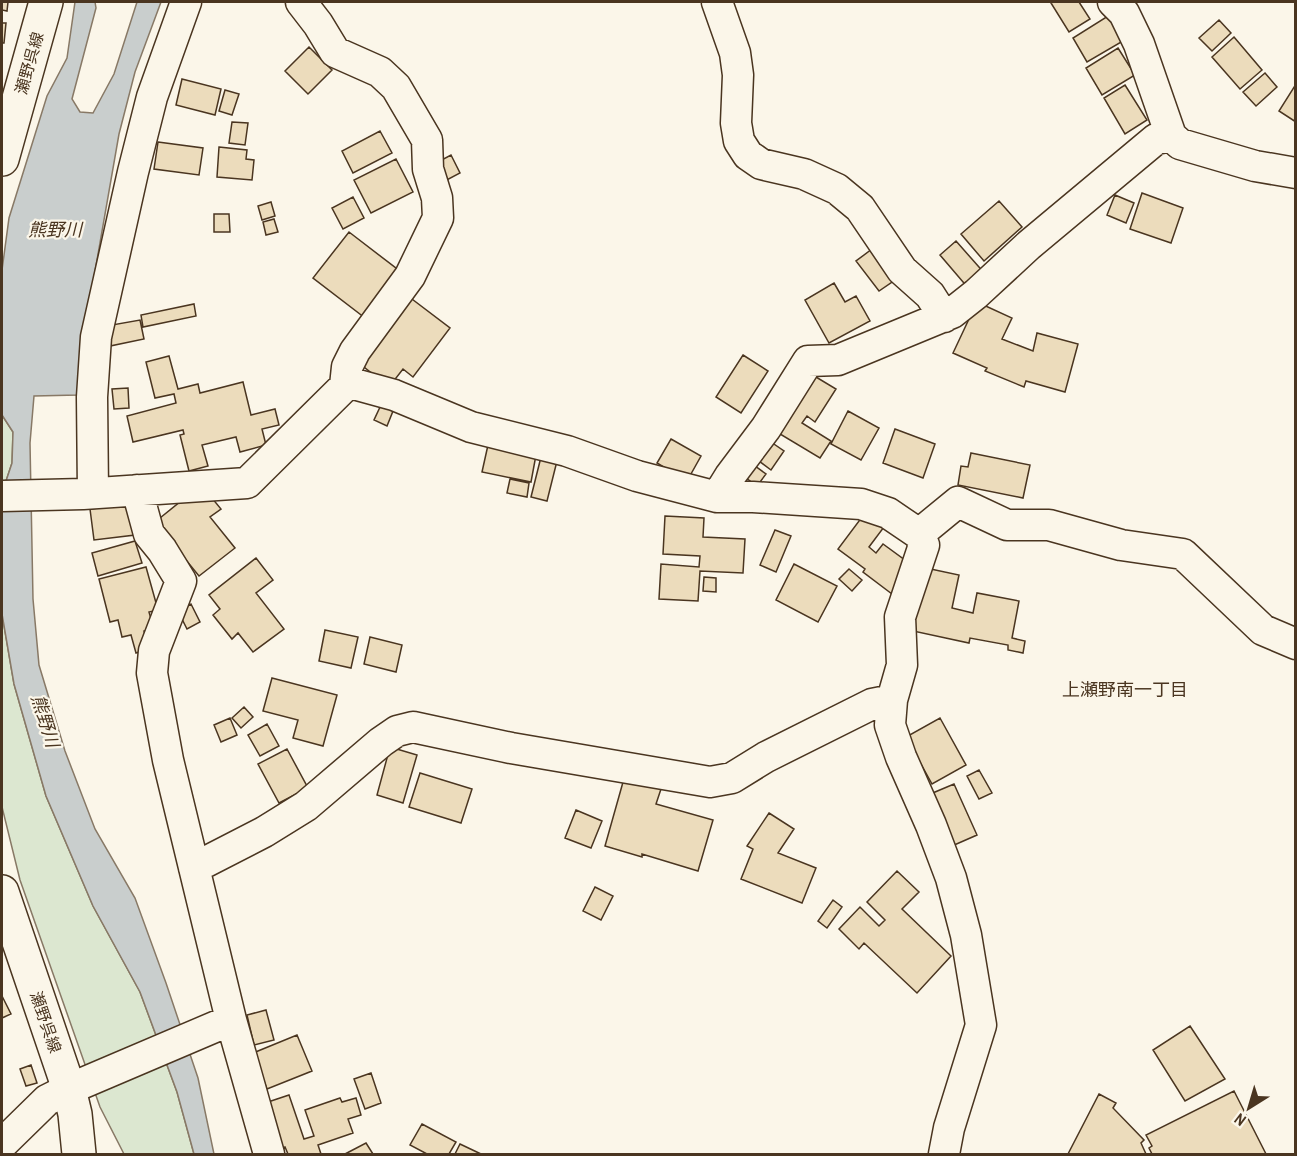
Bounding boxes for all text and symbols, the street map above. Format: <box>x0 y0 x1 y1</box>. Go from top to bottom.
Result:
street label: 瀬野呉線 <box>10 29 48 97</box>
water label: 熊野川 <box>28 217 84 242</box>
district label: 上瀬野南一丁目 <box>1062 677 1188 702</box>
water label: 熊野川 <box>26 691 66 752</box>
street label: 瀬野呉線 <box>25 988 67 1056</box>
north arrow <box>1219 1078 1279 1138</box>
text: N <box>1230 1108 1250 1132</box>

